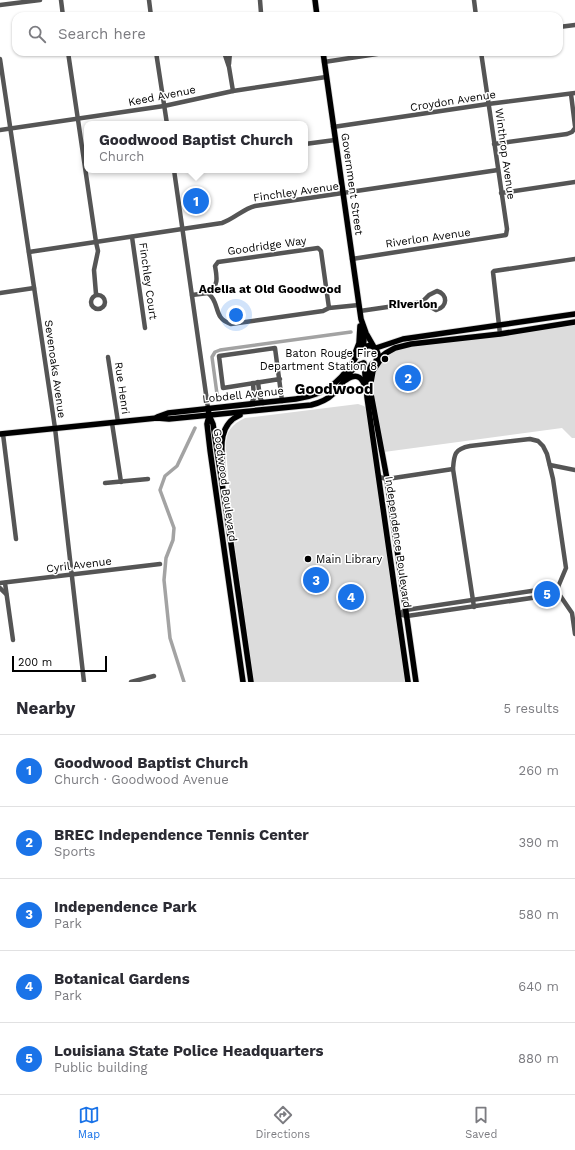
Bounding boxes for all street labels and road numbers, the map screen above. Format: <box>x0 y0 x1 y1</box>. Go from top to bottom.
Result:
street label: Keed Avenue <box>127 83 197 109</box>
street label: Croydon Avenue <box>409 88 497 114</box>
street label: Winthrop Avenue <box>492 108 518 200</box>
street label: Government Street <box>338 132 366 236</box>
street label: Finchley Avenue <box>252 180 340 204</box>
street label: Riverlon Avenue <box>385 226 471 250</box>
street label: Goodridge Way <box>227 234 308 258</box>
street label: Finchley Court <box>136 242 160 321</box>
street label: Sevenoaks Avenue <box>42 319 68 419</box>
street label: Rue Henri <box>112 361 132 415</box>
street label: Lobdell Avenue <box>202 384 284 406</box>
street label: Goodwood Boulevard <box>211 428 239 542</box>
street label: Independence Boulevard <box>382 475 414 609</box>
street label: Cyril Avenue <box>46 555 112 575</box>

